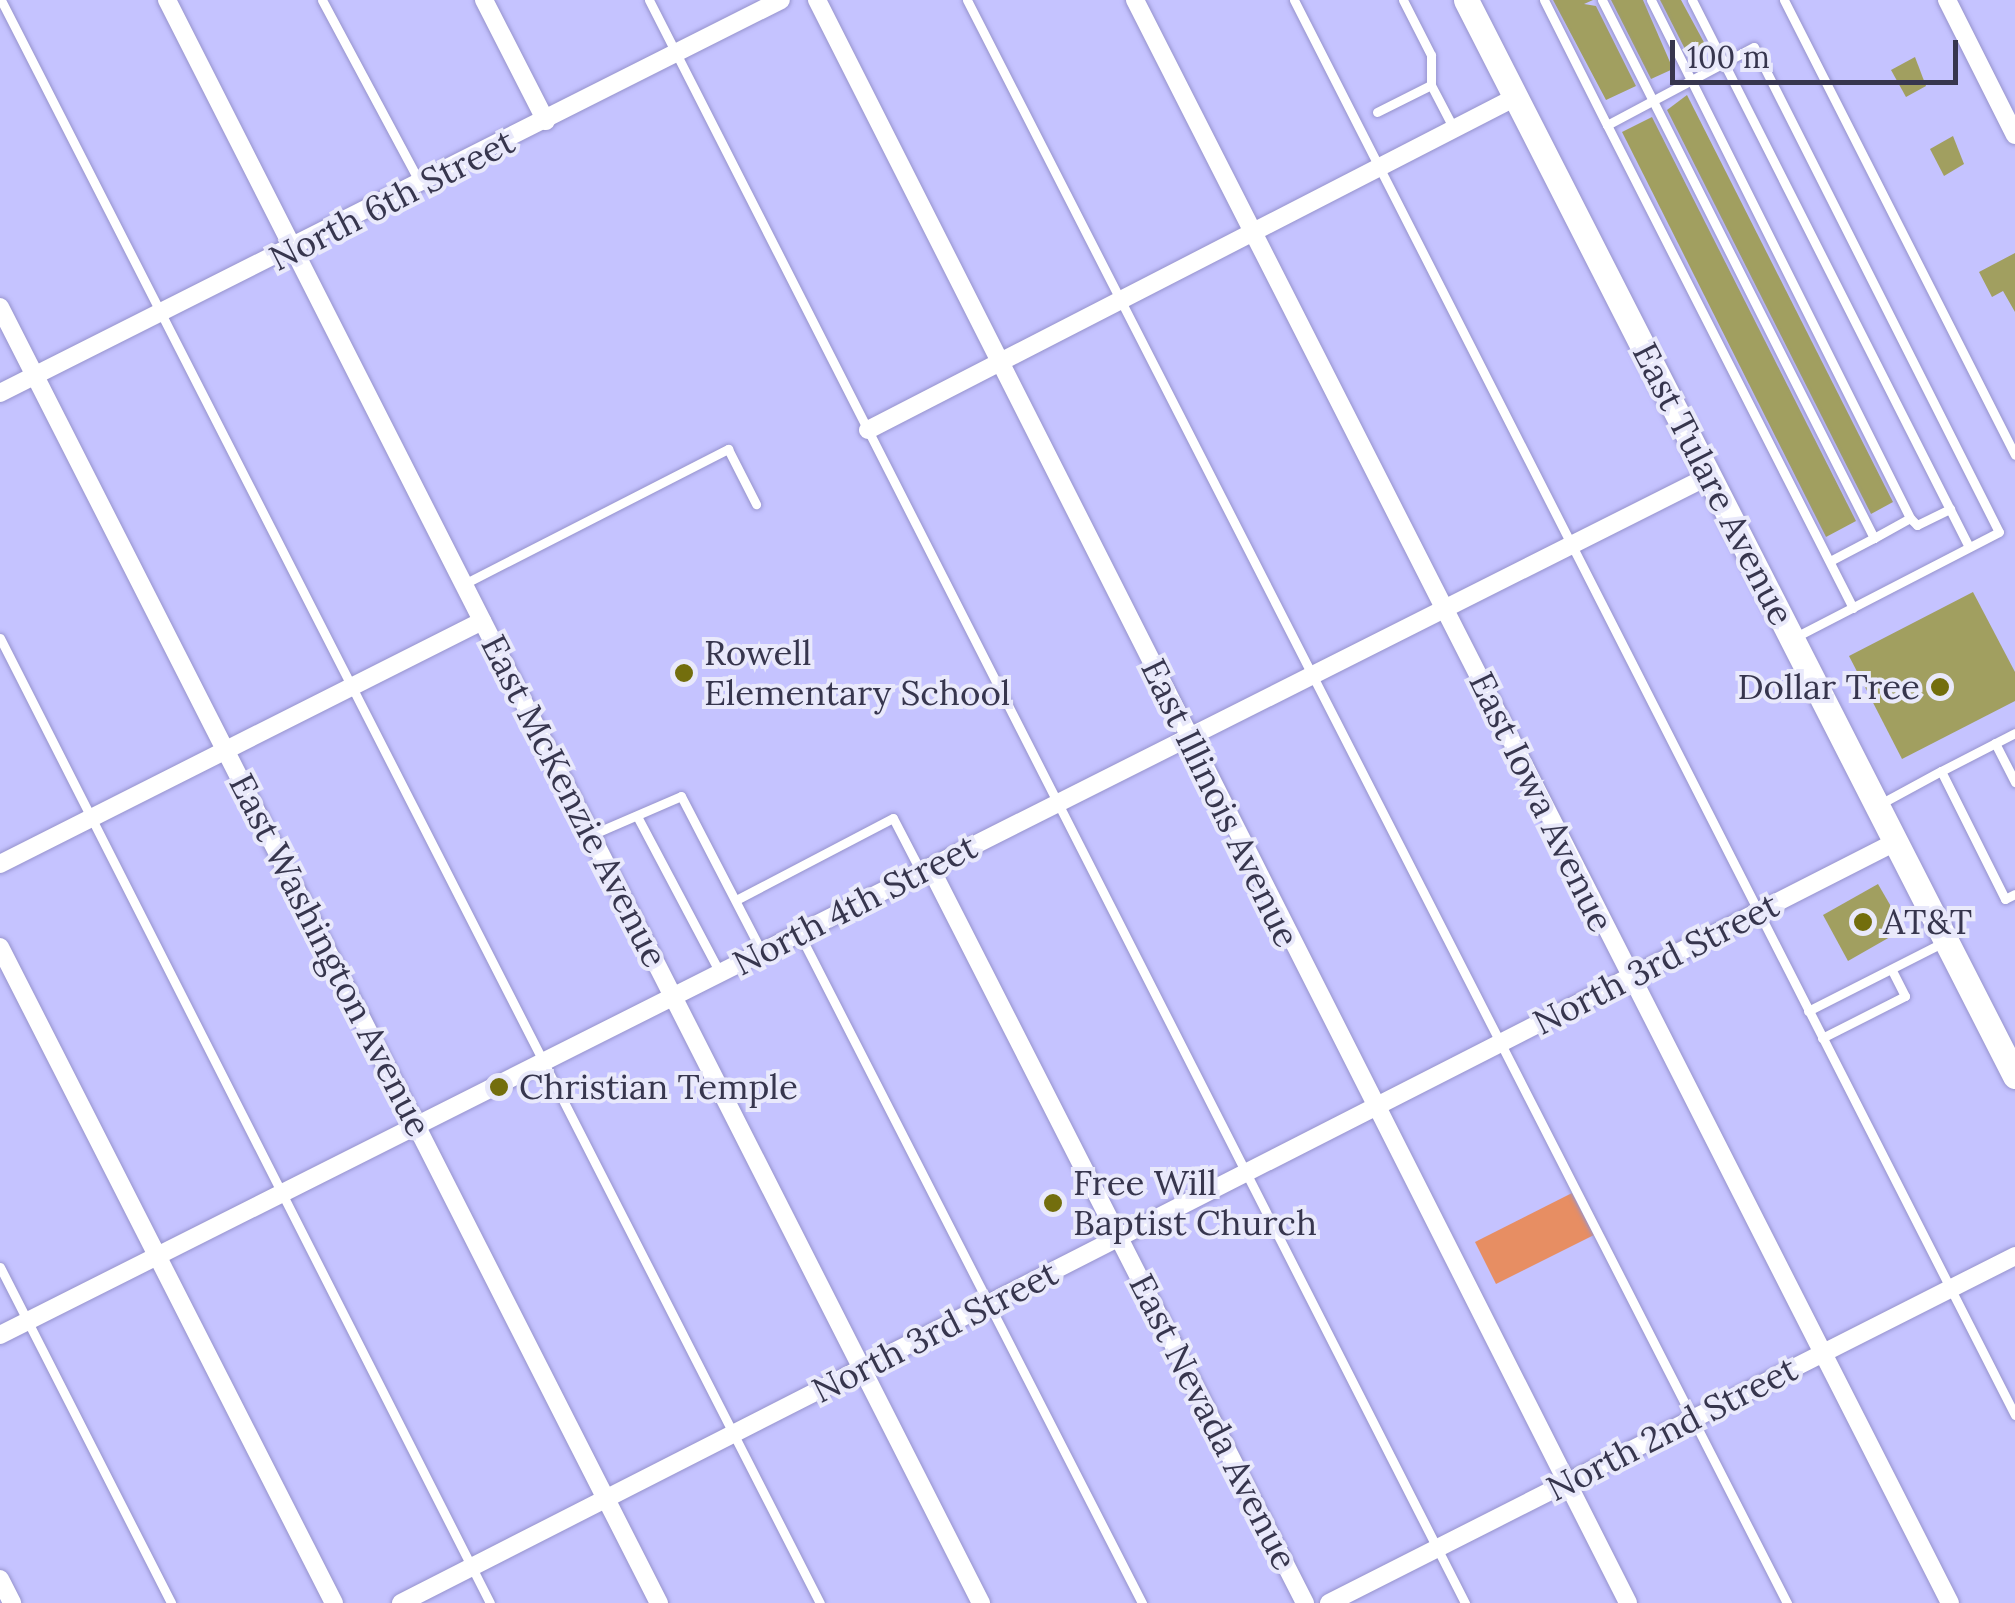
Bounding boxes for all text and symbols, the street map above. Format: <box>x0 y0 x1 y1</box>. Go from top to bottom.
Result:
scale bar <box>1675 20 1962 82</box>
text: 100 m <box>1687 38 1770 76</box>
street label: North 6th Street <box>263 120 521 280</box>
street label: East Tulare Avenue <box>1624 336 1802 632</box>
street label: East McKenzie Avenue <box>472 628 676 974</box>
place label: Rowell Elementary School <box>704 632 1010 714</box>
street label: East Illinois Avenue <box>1132 652 1308 954</box>
marker: Rowell Elementary School <box>673 662 695 684</box>
street label: East Iowa Avenue <box>1460 665 1622 939</box>
place label: Dollar Tree <box>1737 666 1920 708</box>
marker: Dollar Tree <box>1929 676 1951 698</box>
street label: East Washington Avenue <box>220 767 440 1143</box>
street label: North 4th Street <box>726 825 984 985</box>
street label: North 3rd Street <box>1526 884 1786 1044</box>
place label: AT&T <box>1883 901 1972 943</box>
marker: AT&T <box>1852 911 1874 933</box>
place label: Christian Temple <box>519 1066 798 1108</box>
marker: Christian Temple <box>488 1076 510 1098</box>
place label: Free Will Baptist Church <box>1073 1162 1317 1244</box>
marker: Free Will Baptist Church <box>1042 1192 1064 1214</box>
street label: North 3rd Street <box>805 1252 1065 1412</box>
street label: East Nevada Avenue <box>1120 1267 1306 1577</box>
street label: North 2nd Street <box>1540 1348 1804 1510</box>

